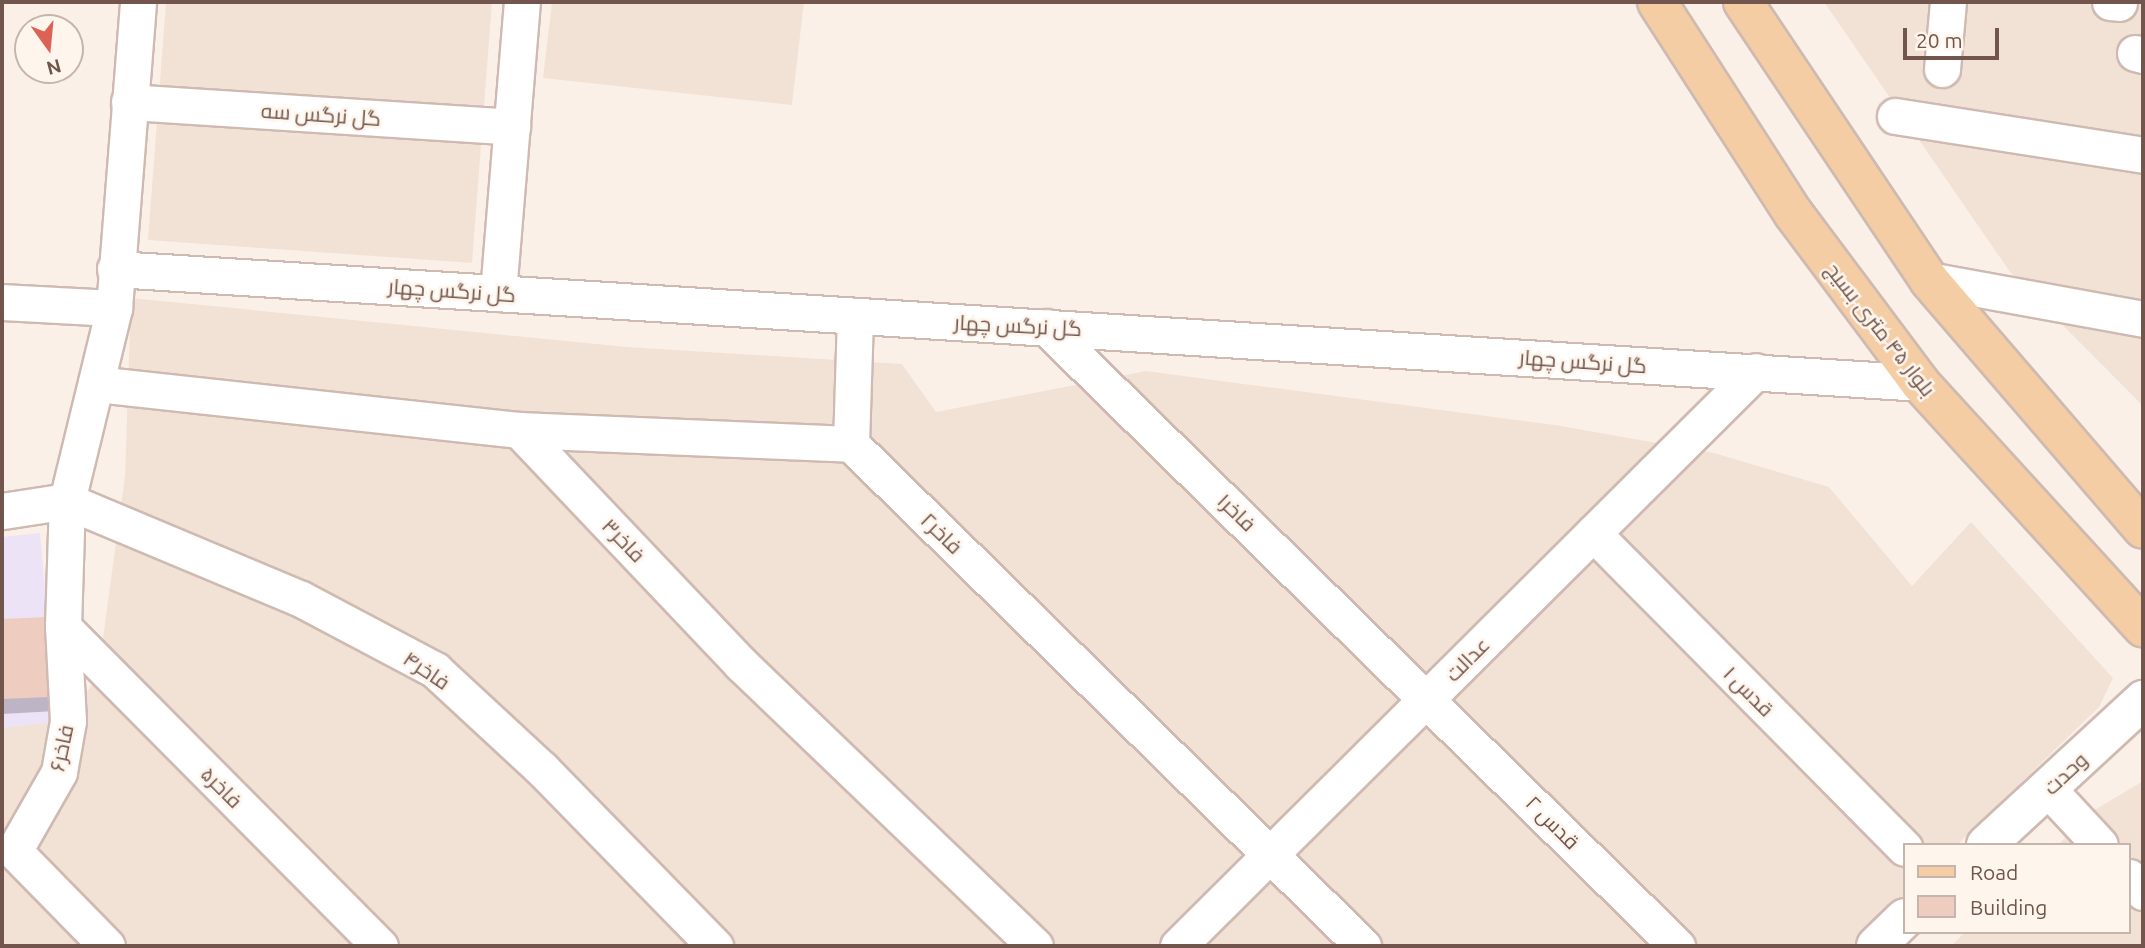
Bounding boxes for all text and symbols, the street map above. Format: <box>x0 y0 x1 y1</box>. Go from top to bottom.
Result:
north arrow <box>14 14 84 84</box>
scale bar <box>1907 14 2003 58</box>
text: 20 m <box>1916 28 1963 52</box>
text: N <box>44 55 64 80</box>
street label: گل نرگس سه <box>260 97 382 131</box>
street label: بلوار ۴۵ متری بسیج <box>1821 257 1941 401</box>
street label: گل نرگس چهار <box>387 273 517 307</box>
street label: گل نرگس چهار <box>953 309 1083 341</box>
street label: گل نرگس چهار <box>1518 344 1648 378</box>
street label: فاخر۱ <box>1213 488 1261 536</box>
street label: فاخر۲ <box>916 507 968 559</box>
street label: فاخر۳ <box>597 513 651 567</box>
street label: عدالت <box>1440 632 1494 686</box>
street label: فاخر۴ <box>399 645 455 695</box>
street label: قدس ۱ <box>1719 661 1779 721</box>
street label: فاخر۶ <box>44 722 78 774</box>
street label: وحدت <box>2038 746 2092 800</box>
street label: فاخر۵ <box>196 761 248 813</box>
street label: قدس ۲ <box>1521 790 1585 854</box>
legend <box>1904 843 2131 934</box>
text: Road <box>1970 860 2018 884</box>
text: Building <box>1970 895 2047 919</box>

